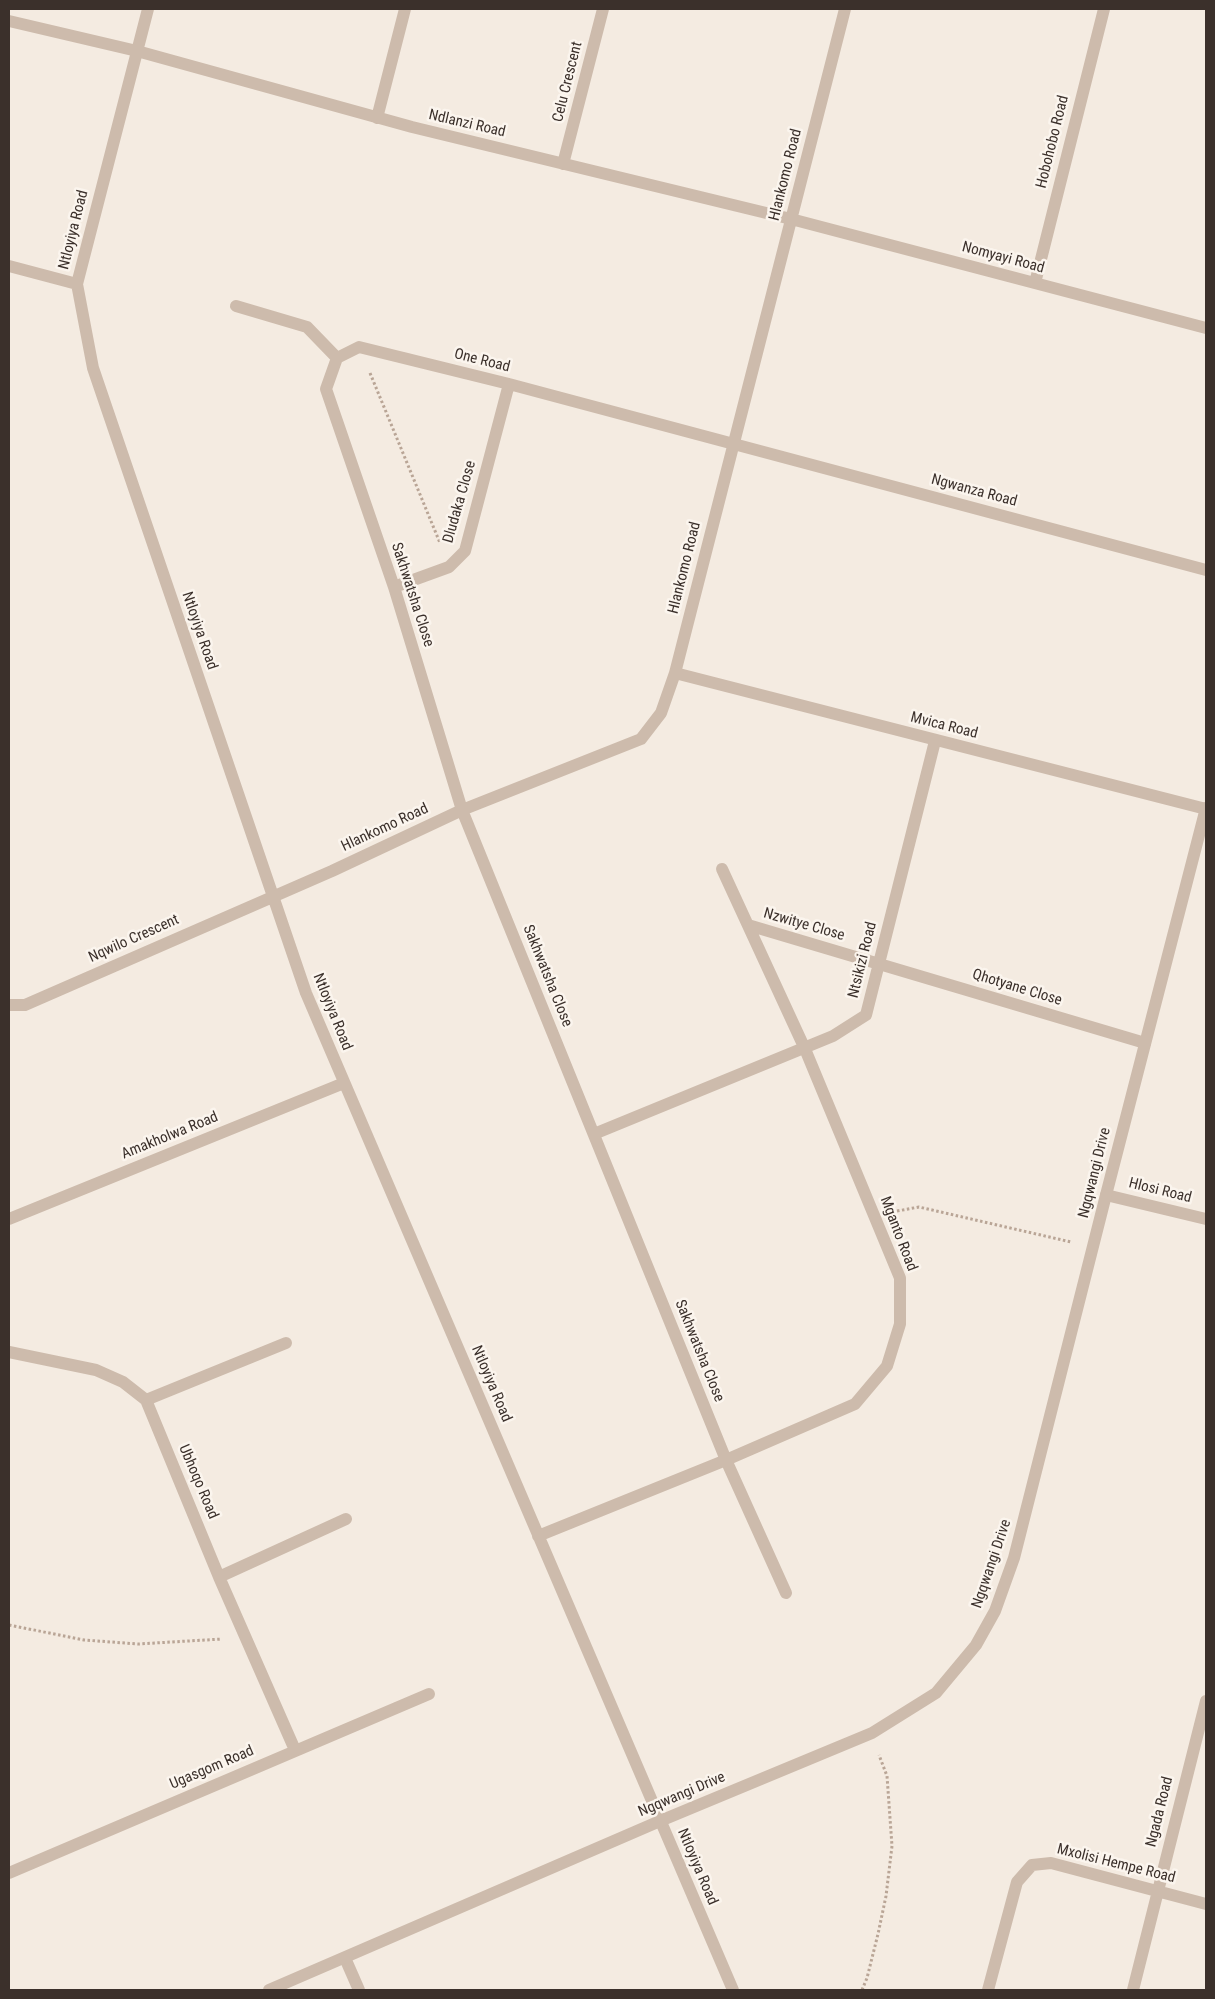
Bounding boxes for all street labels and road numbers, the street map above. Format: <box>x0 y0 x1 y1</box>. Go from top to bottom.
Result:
street label: Celu Crescent <box>549 40 587 124</box>
street label: Hobohobo Road <box>1033 94 1073 190</box>
street label: Ndlanzi Road <box>427 106 507 142</box>
street label: Hlankomo Road <box>766 127 806 223</box>
street label: Ntloyiya Road <box>55 188 93 272</box>
street label: Nomyayi Road <box>960 238 1046 278</box>
street label: One Road <box>452 345 512 377</box>
street label: Dludaka Close <box>440 459 480 545</box>
street label: Ngwanza Road <box>929 471 1019 511</box>
street label: Hlankomo Road <box>665 520 705 616</box>
street label: Sakhwatsha Close <box>387 541 437 649</box>
street label: Ntloyiya Road <box>177 590 221 672</box>
street label: Mvica Road <box>908 709 980 743</box>
street label: Hlankomo Road <box>339 800 431 856</box>
street label: Nzwitye Close <box>761 905 847 945</box>
street label: Nqwilo Crescent <box>86 911 182 967</box>
street label: Ntsikizi Road <box>845 920 881 1000</box>
street label: Sakhwatsha Close <box>518 922 576 1030</box>
street label: Qhotyane Close <box>970 966 1064 1010</box>
street label: Ntloyiya Road <box>308 971 356 1053</box>
street label: Amakholwa Road <box>119 1108 221 1164</box>
street label: Ngqwangi Drive <box>1075 1126 1115 1220</box>
street label: Hlosi Road <box>1127 1175 1193 1207</box>
street label: Mganto Road <box>876 1194 920 1274</box>
street label: Sakhwatsha Close <box>670 1297 728 1405</box>
street label: Ntloyiya Road <box>467 1343 515 1425</box>
street label: Ubhoqo Road <box>174 1442 222 1522</box>
street label: Ngqwangi Drive <box>968 1517 1016 1611</box>
street label: Ugasgom Road <box>167 1742 257 1794</box>
street label: Ngqwangi Drive <box>636 1769 728 1821</box>
street label: Ngada Road <box>1143 1775 1177 1849</box>
street label: Ntloyiya Road <box>673 1826 721 1908</box>
street label: Mxolisi Hempe Road <box>1055 1841 1177 1887</box>

